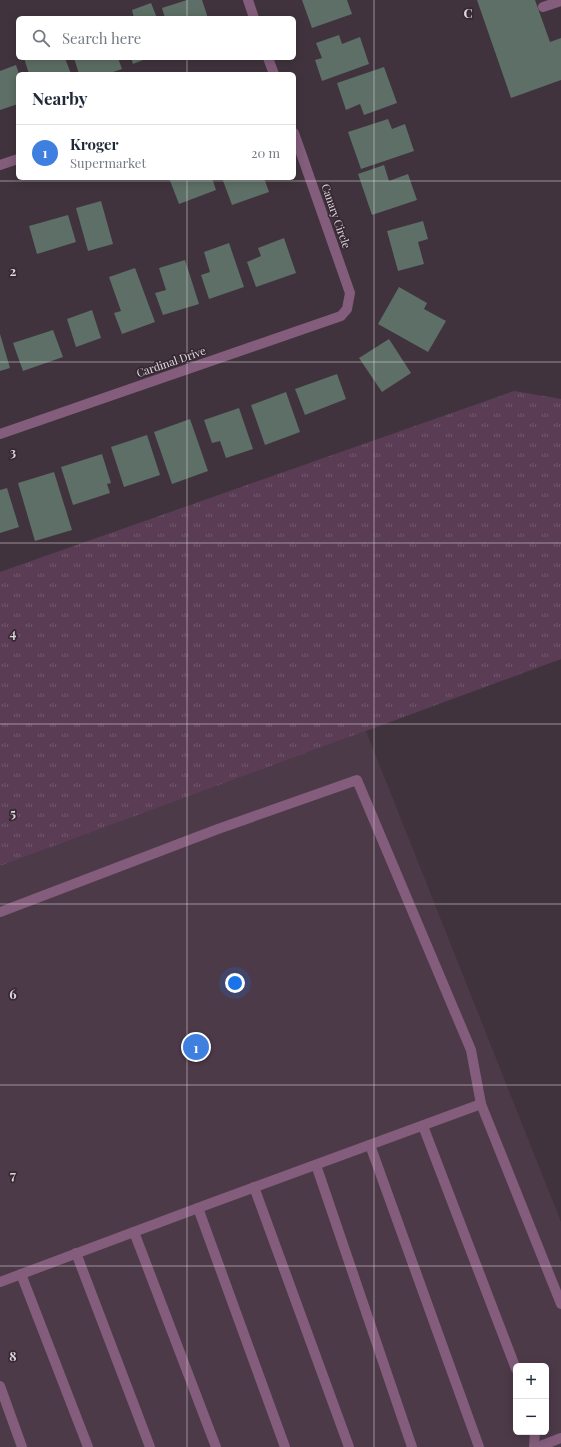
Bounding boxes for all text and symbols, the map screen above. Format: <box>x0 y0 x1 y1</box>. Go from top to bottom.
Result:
text: C <box>463 4 473 21</box>
search box <box>16 16 296 60</box>
icon: search <box>30 27 52 49</box>
text: Search here <box>62 28 141 48</box>
text: Nearby <box>32 87 87 109</box>
text: Kroger <box>70 134 119 154</box>
text: 1 <box>43 144 47 161</box>
text: 20 m <box>251 144 280 161</box>
text: Supermarket <box>70 154 146 171</box>
street label: Canary Circle <box>318 182 355 251</box>
text: 2 <box>10 262 17 279</box>
street label: Cardinal Drive <box>134 343 208 380</box>
text: 3 <box>10 443 16 460</box>
text: 4 <box>10 624 17 641</box>
text: 5 <box>10 804 16 821</box>
your location <box>225 973 245 993</box>
text: 6 <box>9 985 17 1002</box>
pin: 1 <box>183 1032 209 1062</box>
text: 7 <box>10 1166 16 1183</box>
text: 8 <box>9 1347 17 1364</box>
map controls <box>513 1363 549 1435</box>
button: + <box>513 1363 549 1399</box>
button: − <box>513 1399 549 1435</box>

